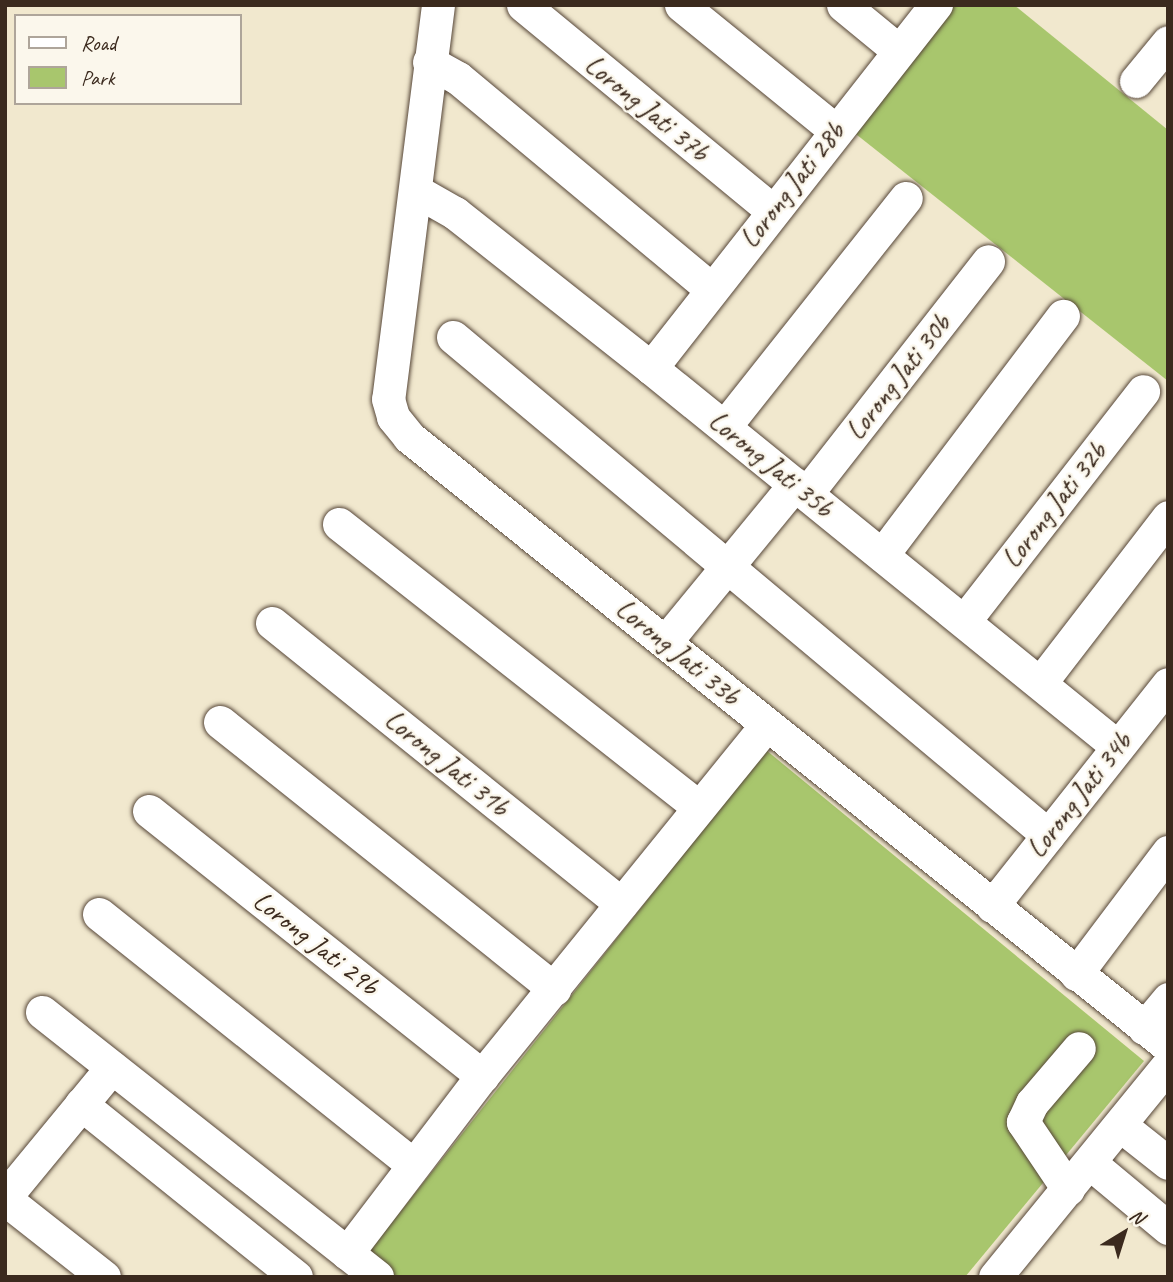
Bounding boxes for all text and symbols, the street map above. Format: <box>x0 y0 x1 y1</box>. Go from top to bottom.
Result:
legend <box>14 14 242 105</box>
text: Road <box>81 30 116 56</box>
street label: Lorong Jati 37b <box>578 48 716 168</box>
text: Park <box>81 65 114 91</box>
street label: Lorong Jati 28b <box>733 115 851 255</box>
street label: Lorong Jati 30b <box>839 307 957 447</box>
street label: Lorong Jati 35b <box>702 404 840 524</box>
street label: Lorong Jati 32b <box>995 435 1113 575</box>
street label: Lorong Jati 33b <box>609 592 747 712</box>
street label: Lorong Jati 31b <box>378 703 516 823</box>
street label: Lorong Jati 34b <box>1020 725 1138 865</box>
street label: Lorong Jati 29b <box>246 884 386 1002</box>
north arrow <box>1089 1198 1159 1268</box>
text: N <box>1125 1203 1149 1230</box>

